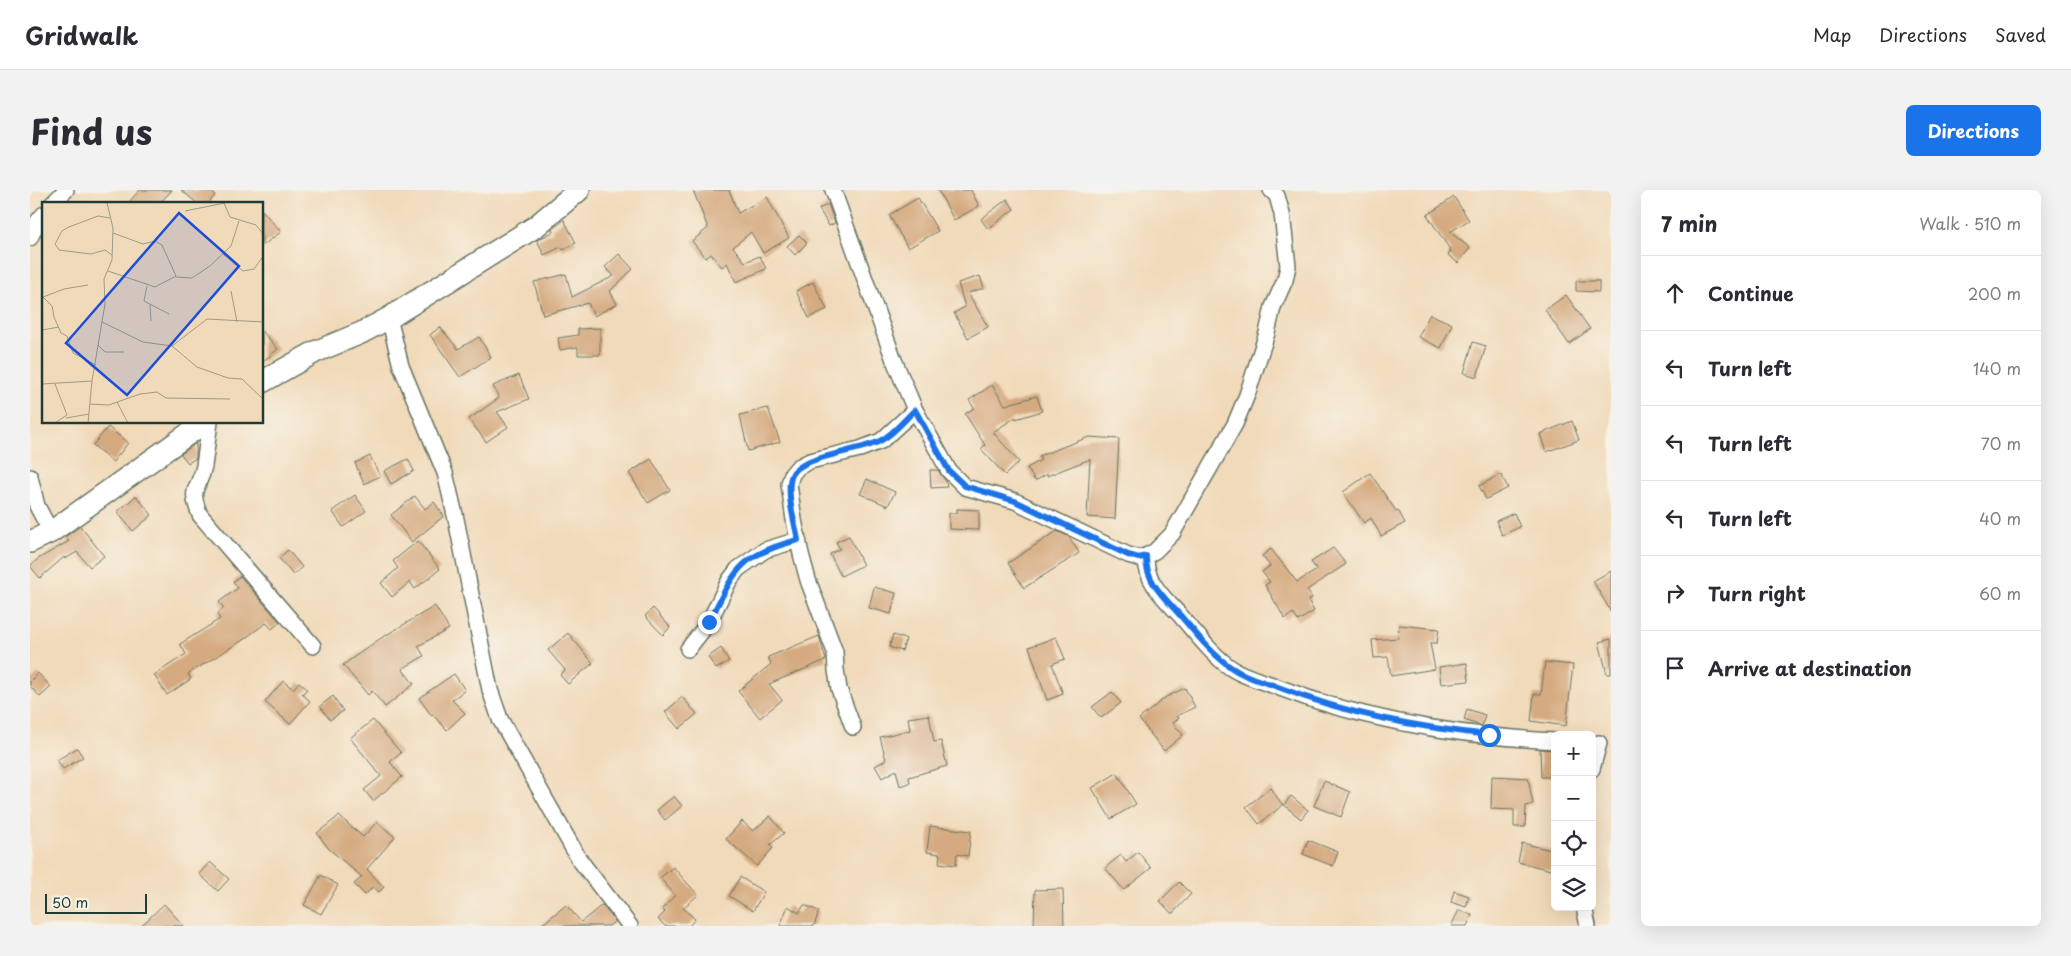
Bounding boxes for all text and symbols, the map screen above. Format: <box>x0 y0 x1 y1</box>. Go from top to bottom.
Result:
text: Gridwalk <box>25 17 138 53</box>
text: Map <box>1813 21 1851 48</box>
text: Directions <box>1879 21 1967 48</box>
text: Saved <box>1995 21 2046 48</box>
text: Find us <box>30 104 152 157</box>
button: Directions <box>1906 105 2041 156</box>
inset map <box>42 202 264 424</box>
text: 7 min <box>1661 207 1717 239</box>
text: Walk · 510 m <box>1919 211 2021 235</box>
icon: ahead <box>1661 279 1689 307</box>
text: Continue <box>1708 279 1794 307</box>
text: 200 m <box>1968 281 2021 305</box>
icon: left <box>1661 354 1689 382</box>
text: Turn left <box>1708 354 1792 382</box>
text: 140 m <box>1973 356 2021 380</box>
icon: left <box>1661 429 1689 457</box>
text: Turn left <box>1708 429 1792 457</box>
text: 70 m <box>1981 431 2021 455</box>
icon: left <box>1661 504 1689 532</box>
text: Turn left <box>1708 504 1792 532</box>
text: 40 m <box>1979 506 2021 530</box>
icon: right <box>1661 579 1689 607</box>
text: Turn right <box>1708 579 1806 607</box>
text: 60 m <box>1979 581 2021 605</box>
route end <box>698 611 721 634</box>
icon: arrive <box>1661 654 1689 682</box>
text: Arrive at destination <box>1708 654 1912 682</box>
route start <box>1478 724 1501 747</box>
map controls <box>1551 731 1596 911</box>
button: + <box>1551 731 1596 776</box>
button: − <box>1551 776 1596 821</box>
button: locate <box>1551 821 1596 866</box>
button: layers <box>1551 866 1596 911</box>
scale bar <box>45 891 148 914</box>
text: 50 m <box>52 892 88 913</box>

